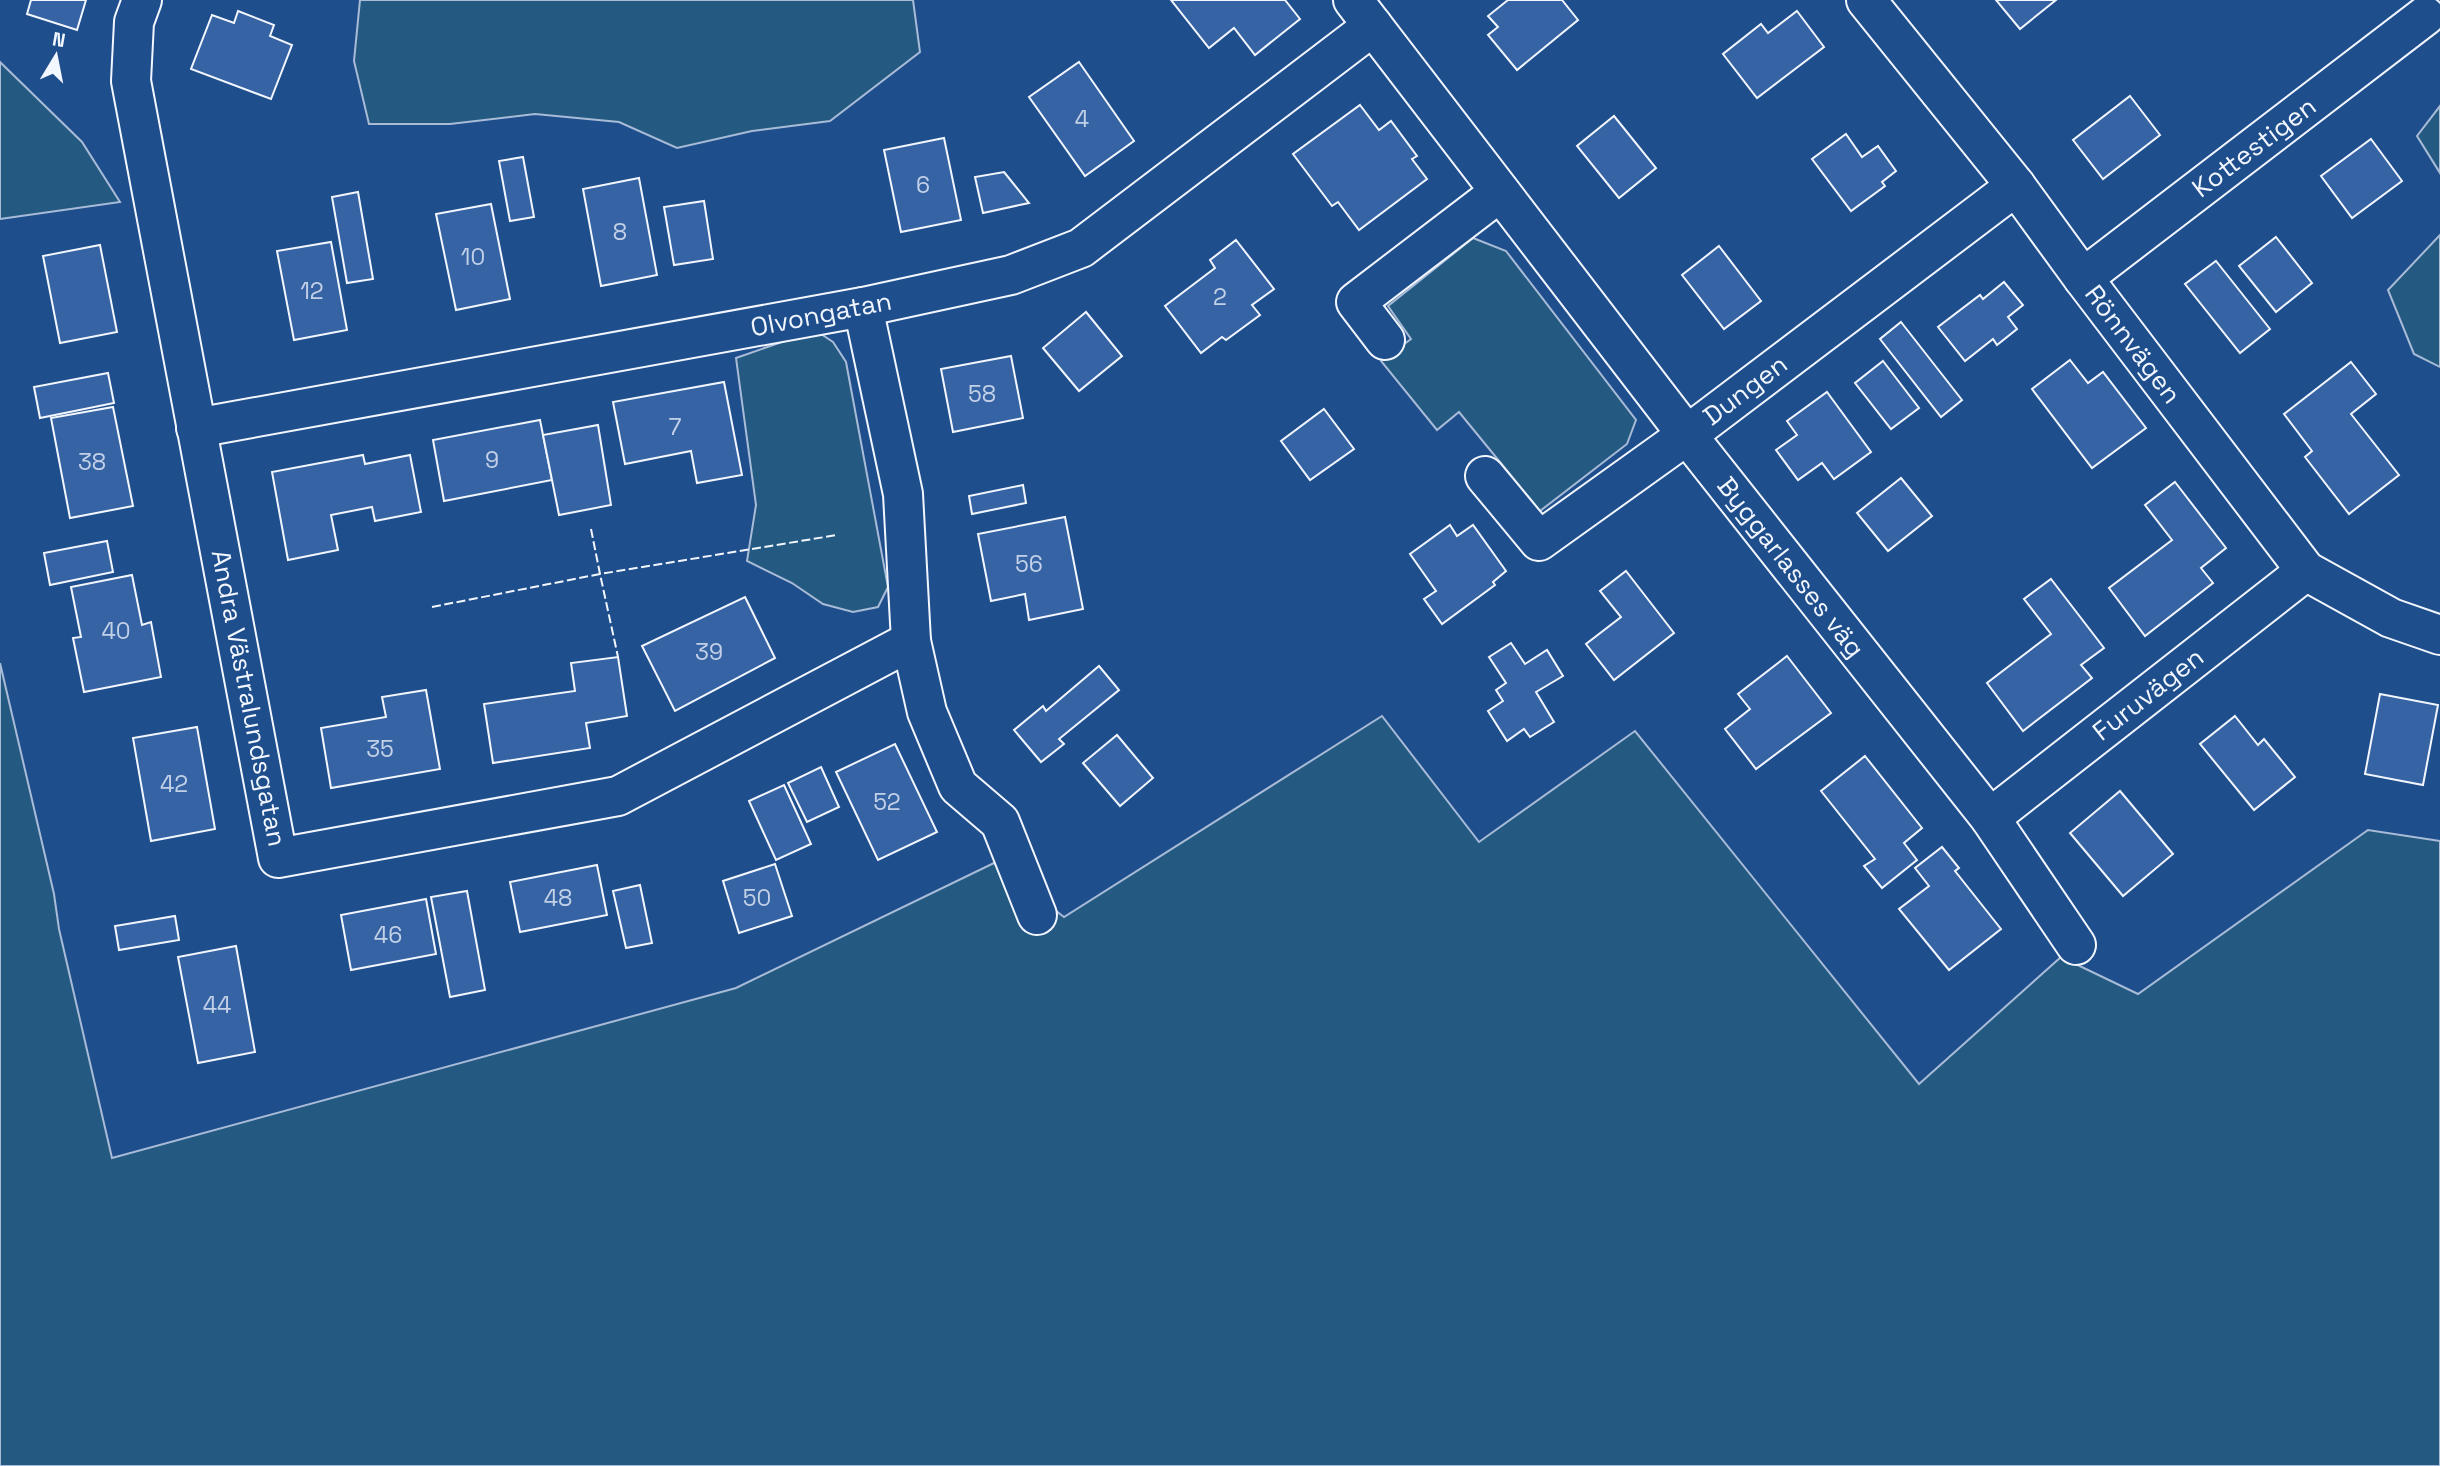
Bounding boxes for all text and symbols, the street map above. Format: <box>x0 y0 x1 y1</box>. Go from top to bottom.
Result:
north arrow <box>21 21 91 91</box>
text: N <box>50 26 67 53</box>
street label: Kottestigen <box>2185 89 2323 205</box>
house number: 4 <box>1075 104 1089 134</box>
house number: 6 <box>916 170 930 200</box>
house number: 8 <box>613 217 627 247</box>
house number: 10 <box>461 242 485 272</box>
house number: 12 <box>300 276 324 306</box>
street label: Rönnvägen <box>2077 278 2189 410</box>
house number: 2 <box>1213 282 1227 312</box>
street label: Olvongatan <box>748 284 894 344</box>
street label: Dungen <box>1696 347 1794 433</box>
house number: 58 <box>968 379 996 409</box>
house number: 7 <box>669 412 682 442</box>
house number: 9 <box>485 445 499 475</box>
house number: 38 <box>78 447 106 477</box>
street label: Byggarlasses väg <box>1710 470 1872 664</box>
street label: Andra Västralundsgatan <box>204 547 294 849</box>
house number: 56 <box>1015 549 1043 579</box>
house number: 40 <box>101 616 131 646</box>
house number: 39 <box>695 637 723 667</box>
street label: Furuvägen <box>2086 640 2210 748</box>
house number: 35 <box>366 734 394 764</box>
house number: 42 <box>160 769 188 799</box>
house number: 52 <box>873 787 901 817</box>
house number: 48 <box>544 883 572 913</box>
house number: 50 <box>743 883 771 913</box>
house number: 46 <box>374 920 402 950</box>
house number: 44 <box>203 990 231 1020</box>

